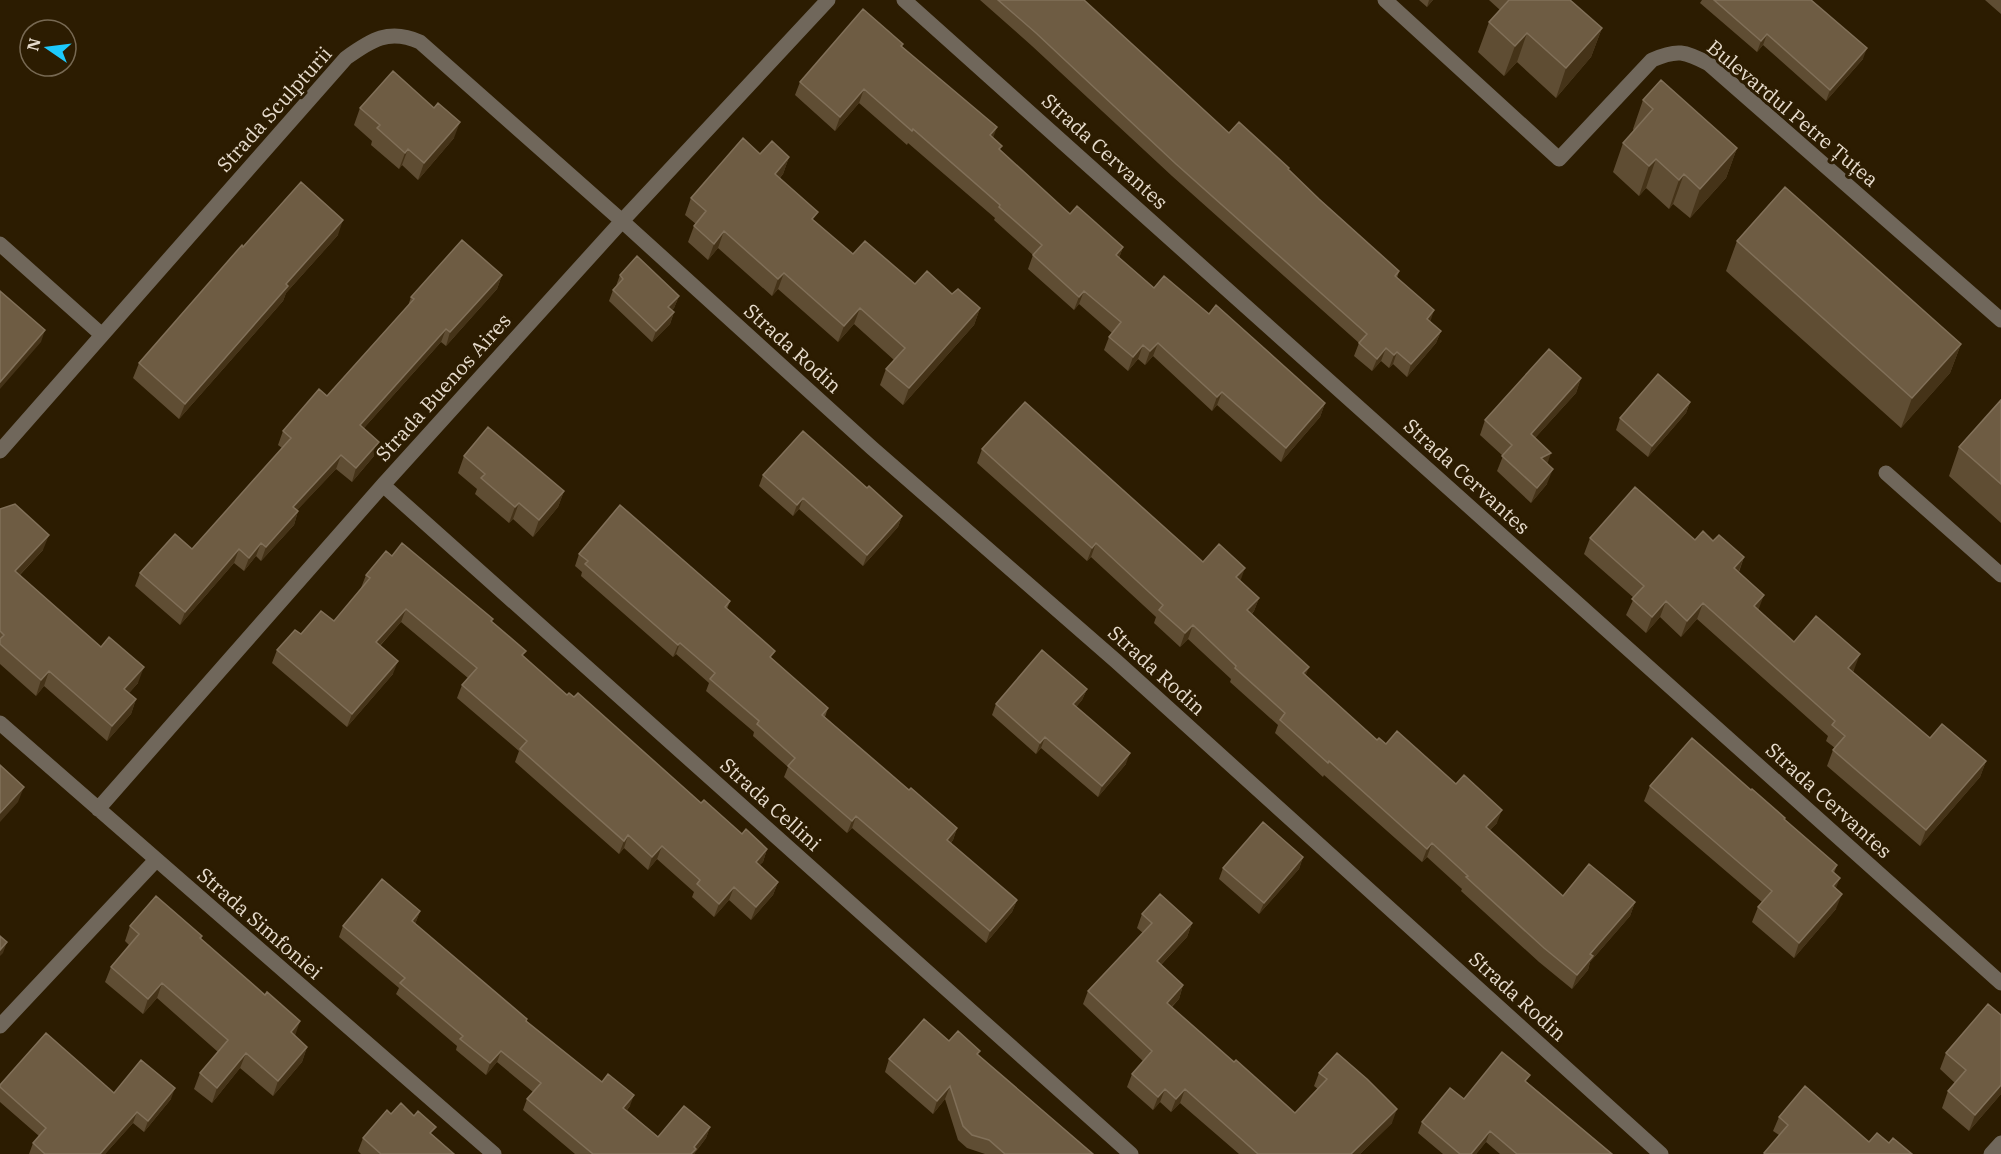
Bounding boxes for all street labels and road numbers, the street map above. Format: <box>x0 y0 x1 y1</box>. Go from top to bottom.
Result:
street label: Bulevardul Petre Țuțea <box>1702 33 1884 193</box>
street label: Strada Sculpturii <box>210 41 338 177</box>
street label: Strada Cervantes <box>1036 87 1174 215</box>
street label: Strada Rodin <box>739 297 848 399</box>
street label: Strada Buenos Aires <box>369 307 517 467</box>
street label: Strada Cervantes <box>1398 412 1536 540</box>
street label: Strada Rodin <box>1103 619 1212 721</box>
street label: Strada Cervantes <box>1760 736 1898 864</box>
street label: Strada Cellini <box>715 751 827 857</box>
street label: Strada Simfoniei <box>192 861 328 985</box>
street label: Strada Rodin <box>1464 945 1573 1047</box>

